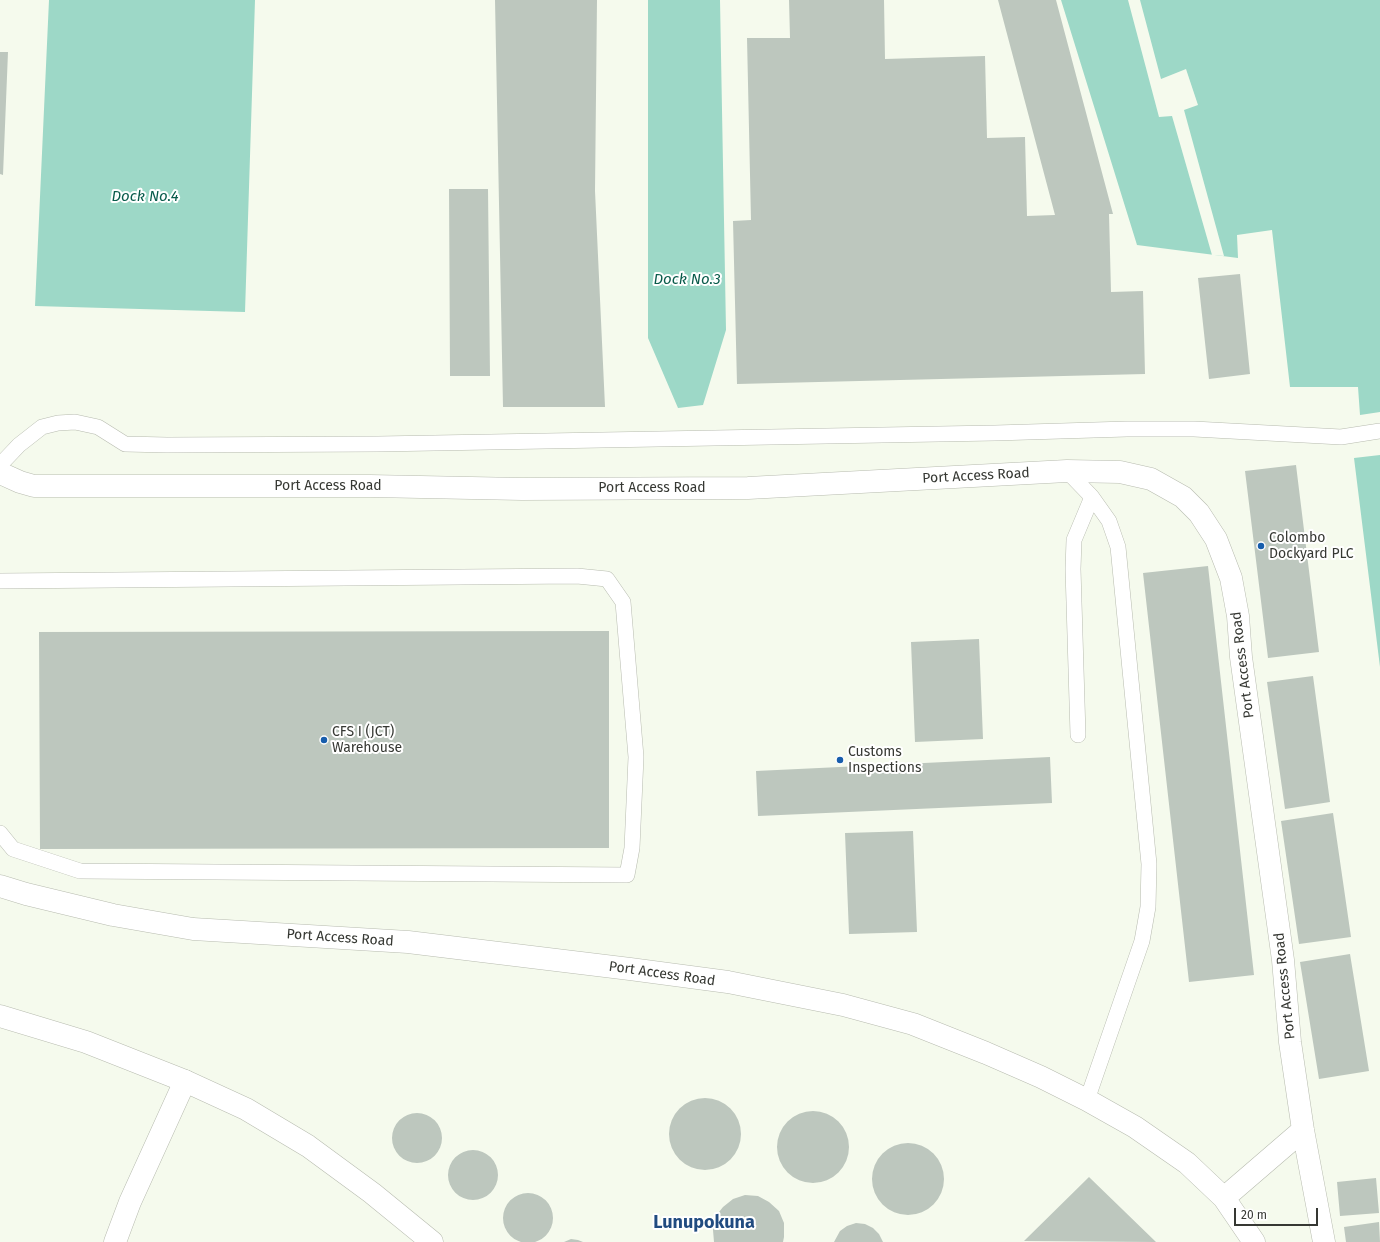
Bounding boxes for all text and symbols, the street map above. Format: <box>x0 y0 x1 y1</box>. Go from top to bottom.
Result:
water label: Dock No.4 <box>111 188 179 206</box>
water label: Dock No.3 <box>653 271 721 289</box>
street label: Port Access Road <box>922 465 1030 487</box>
street label: Port Access Road <box>274 478 382 494</box>
street label: Port Access Road <box>598 480 706 496</box>
place label: Colombo Dockyard PLC <box>1269 530 1354 562</box>
marker: Colombo Dockyard PLC <box>1256 541 1266 551</box>
street label: Port Access Road <box>1228 611 1258 719</box>
place label: CFS I (JCT) Warehouse <box>332 724 402 756</box>
marker: CFS I (JCT) Warehouse <box>319 735 329 745</box>
place label: Customs Inspections <box>848 744 921 776</box>
marker: Customs Inspections <box>835 755 845 765</box>
street label: Port Access Road <box>286 926 394 950</box>
street label: Port Access Road <box>1271 932 1299 1040</box>
street label: Port Access Road <box>608 958 716 990</box>
scale bar <box>1236 1200 1320 1226</box>
text: 20 m <box>1241 1208 1267 1222</box>
district label: Lunupokuna <box>653 1212 755 1234</box>

